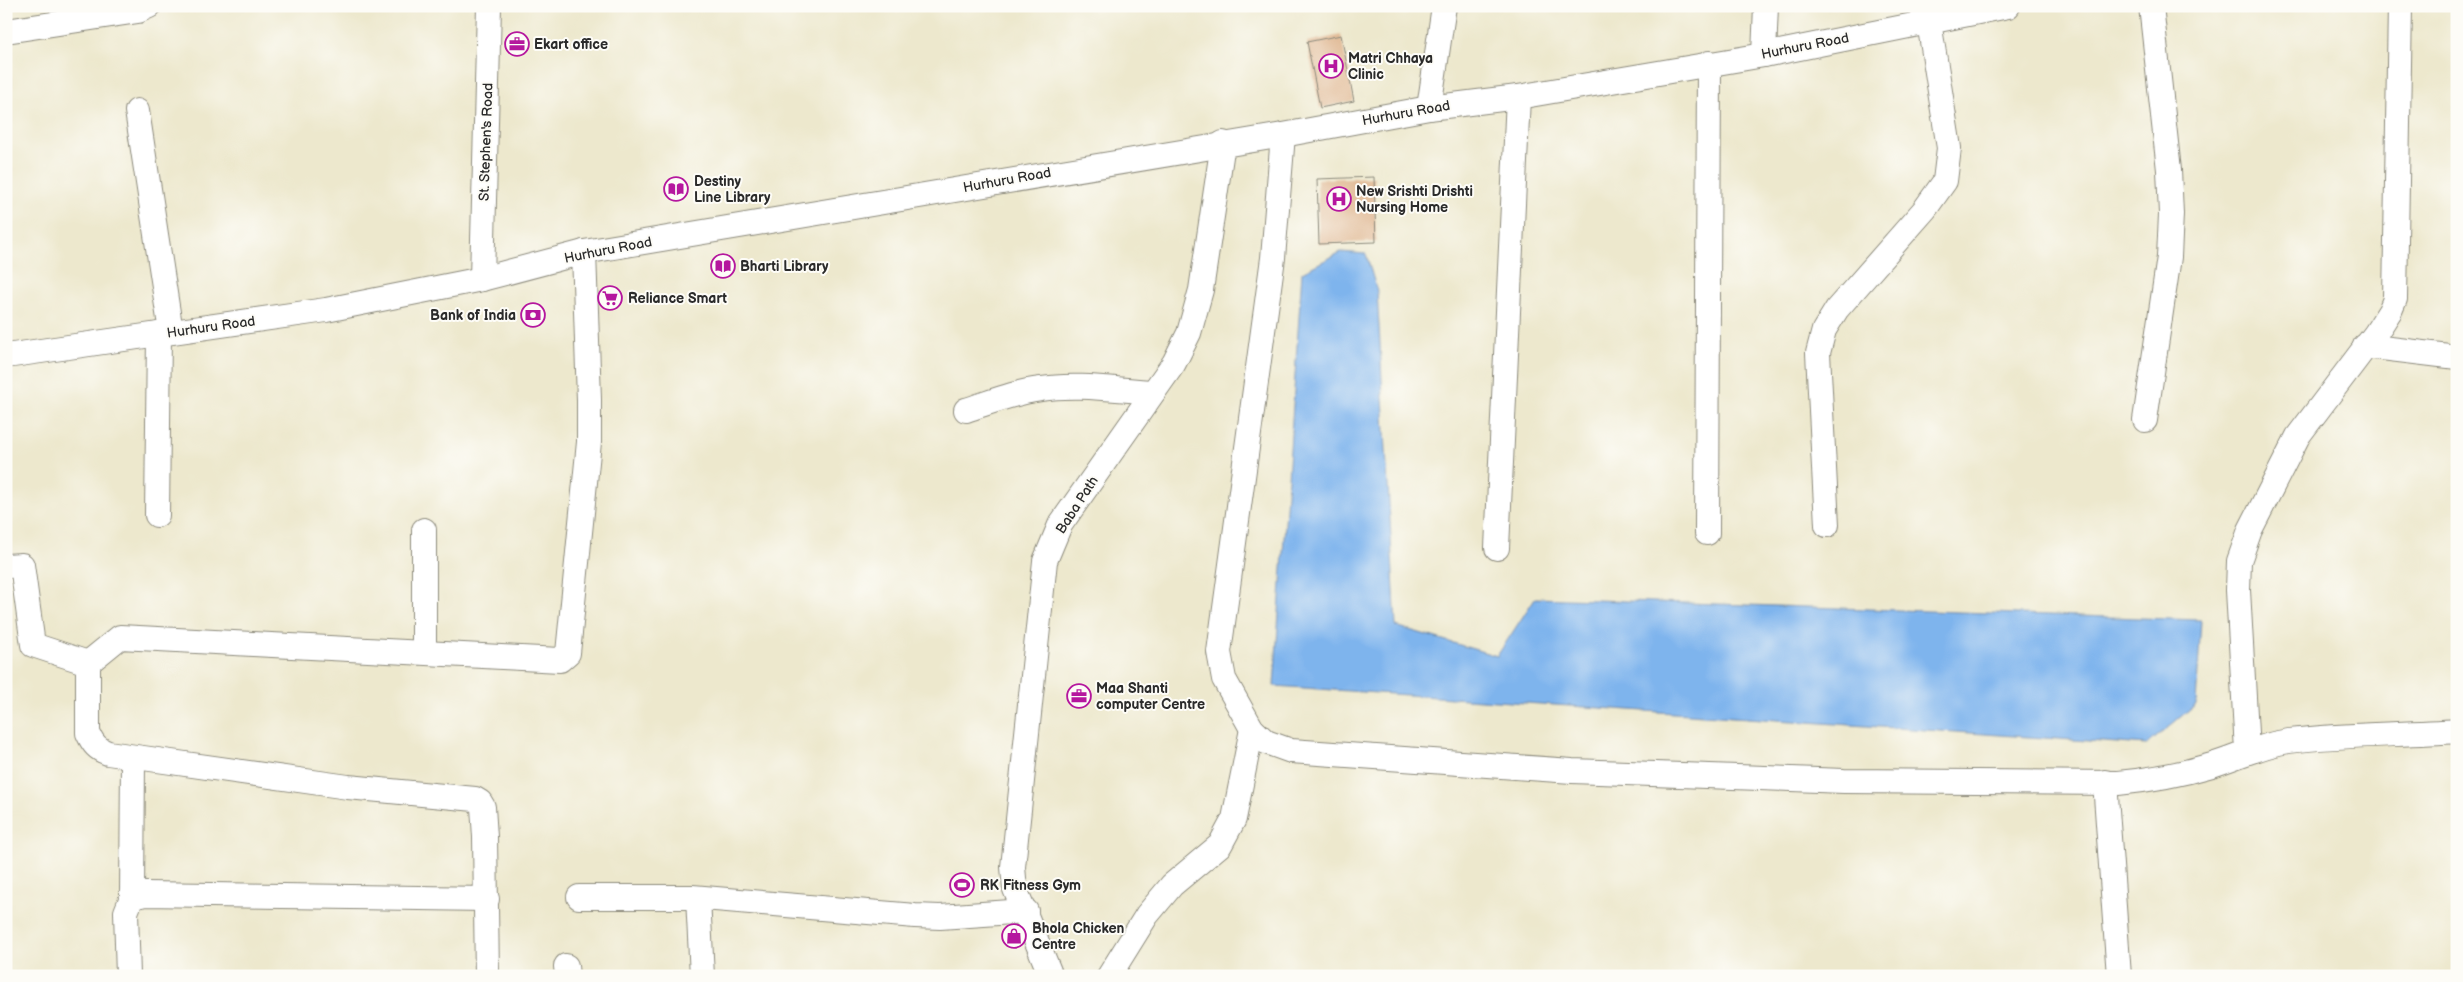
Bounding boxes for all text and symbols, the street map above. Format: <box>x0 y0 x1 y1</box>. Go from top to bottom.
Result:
street label: Hurhuru Road <box>1760 29 1850 63</box>
office icon: Ekart office <box>504 31 530 57</box>
place label: Ekart office <box>534 36 608 53</box>
place label: Matri Chhaya Clinic <box>1348 50 1433 83</box>
hospital icon: Matri Chhaya Clinic <box>1318 53 1344 79</box>
street label: St. Stephen's Road <box>475 83 497 201</box>
street label: Hurhuru Road <box>1361 97 1451 129</box>
street label: Hurhuru Road <box>962 164 1052 196</box>
place label: Destiny Line Library <box>694 173 771 206</box>
library icon: Destiny Line Library <box>663 176 689 202</box>
place label: New Srishti Drishti Nursing Home <box>1356 183 1473 216</box>
hospital icon: New Srishti Drishti Nursing Home <box>1326 186 1352 212</box>
street label: Hurhuru Road <box>563 233 653 267</box>
library icon: Bharti Library <box>710 253 736 279</box>
place label: Bharti Library <box>740 258 829 275</box>
supermarket icon: Reliance Smart <box>597 285 623 311</box>
place label: Reliance Smart <box>628 290 727 307</box>
bank icon: Bank of India <box>520 302 546 328</box>
place label: Bank of India <box>430 307 516 324</box>
street label: Hurhuru Road <box>166 312 256 342</box>
street label: Baba Path <box>1052 473 1102 537</box>
place label: Maa Shanti computer Centre <box>1096 680 1205 713</box>
office icon: Maa Shanti computer Centre <box>1066 683 1092 709</box>
sports icon: RK Fitness Gym <box>949 872 975 898</box>
place label: RK Fitness Gym <box>980 877 1081 894</box>
place label: Bhola Chicken Centre <box>1032 920 1125 953</box>
shop icon: Bhola Chicken Centre <box>1001 923 1027 949</box>

